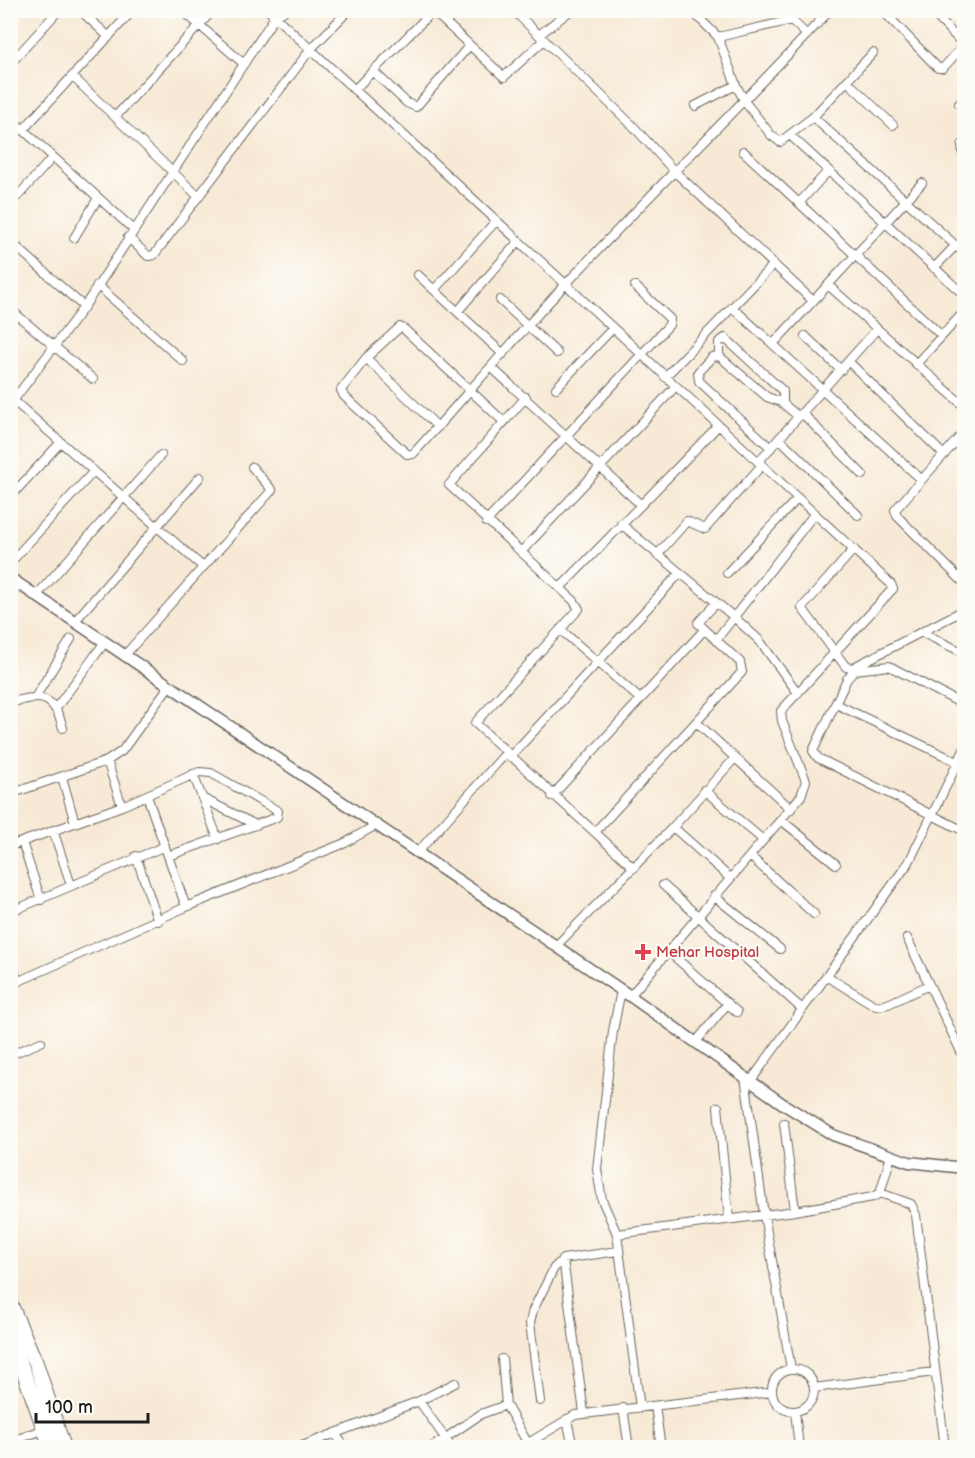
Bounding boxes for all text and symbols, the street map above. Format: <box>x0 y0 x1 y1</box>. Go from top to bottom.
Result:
marker: Mehar Hospital <box>634 943 652 961</box>
place label: Mehar Hospital <box>656 943 759 962</box>
scale bar <box>36 1386 148 1424</box>
text: 100 m <box>45 1397 93 1418</box>

